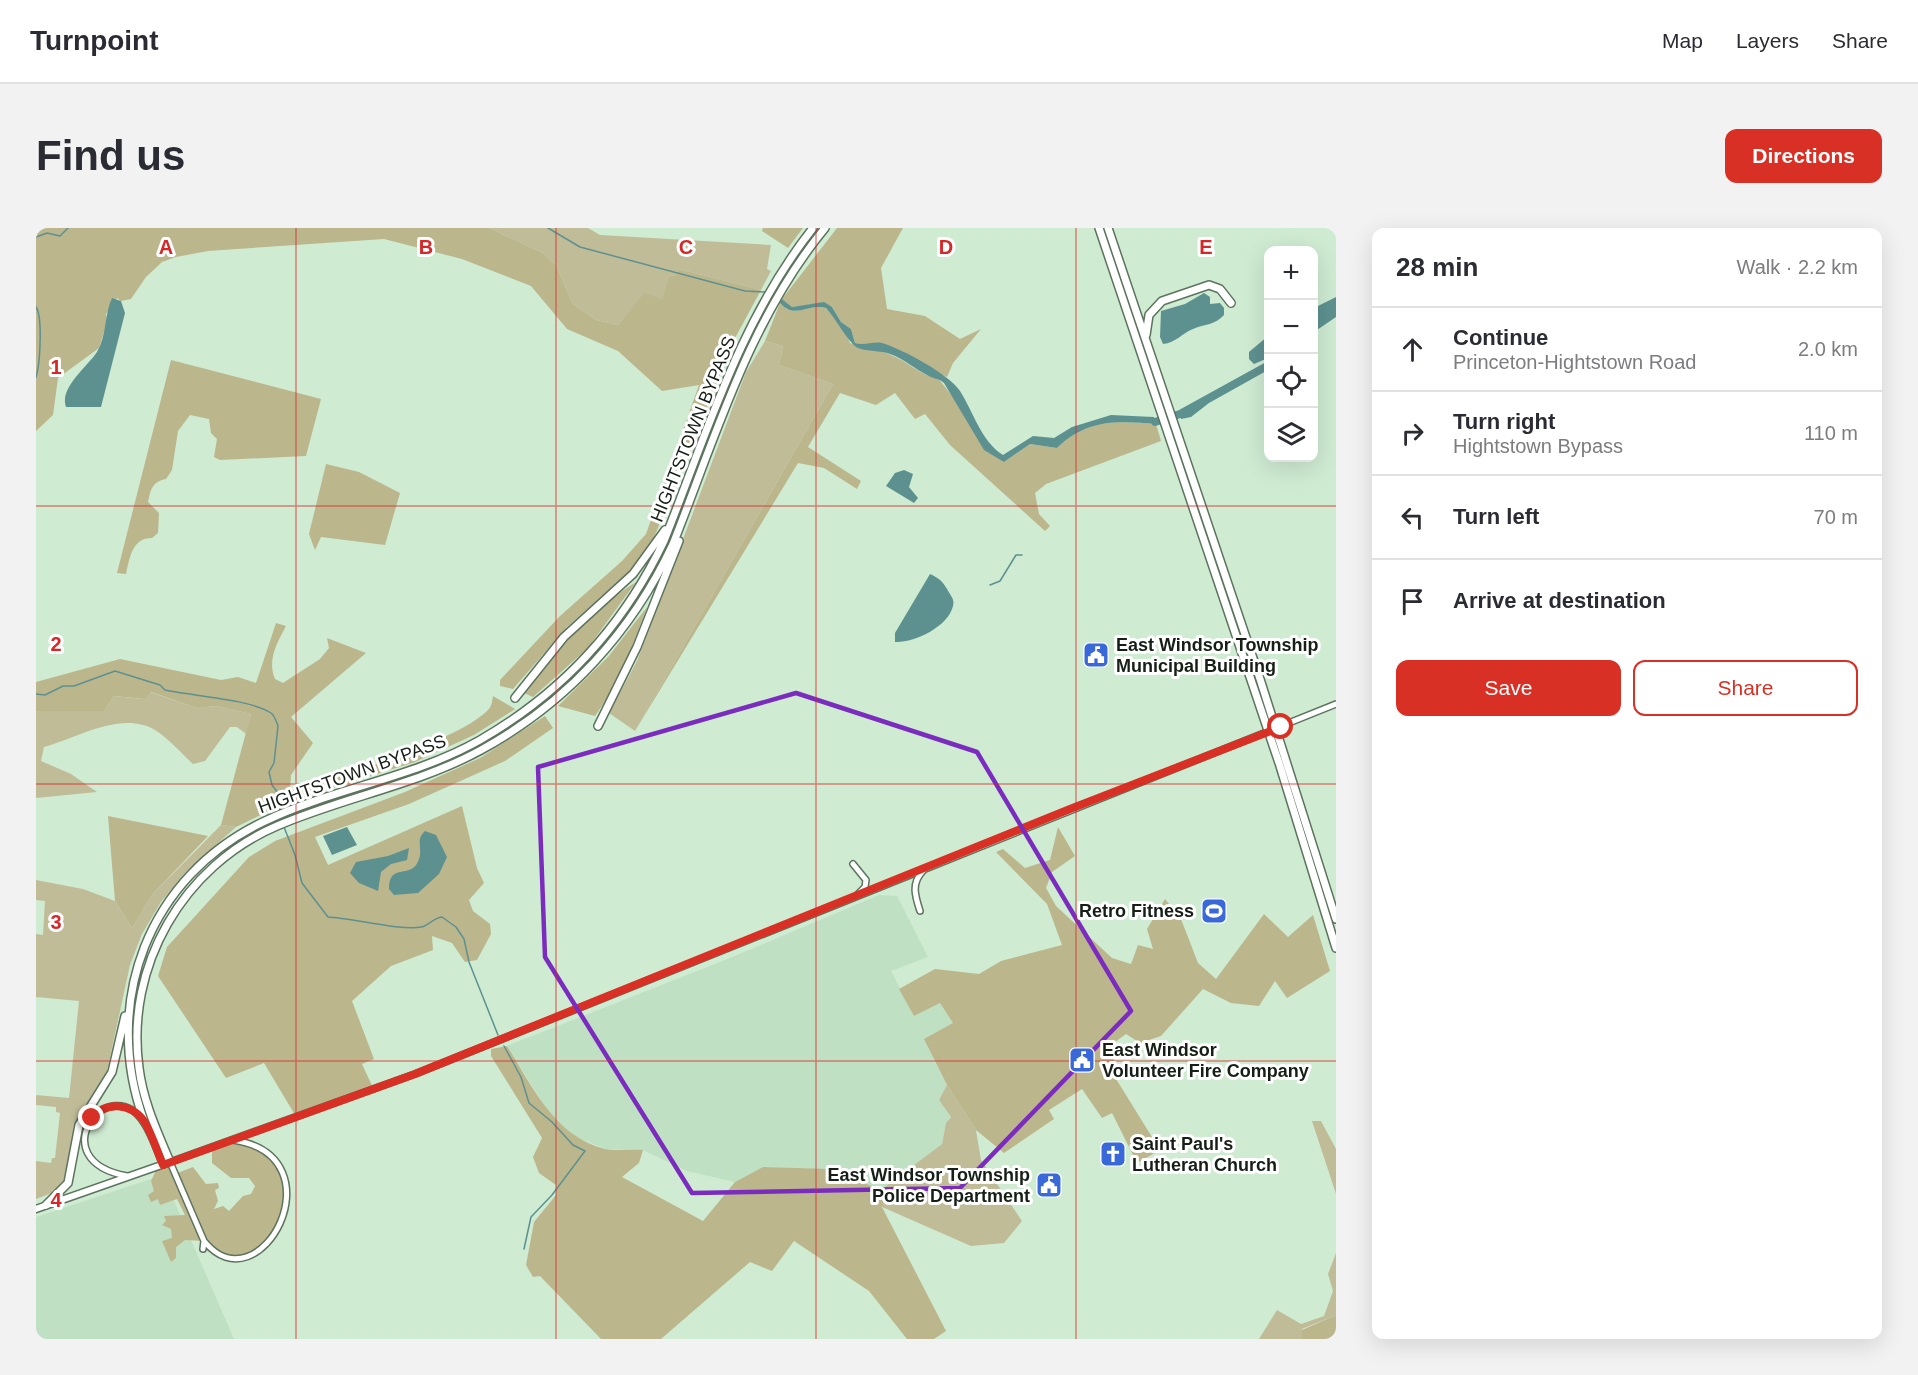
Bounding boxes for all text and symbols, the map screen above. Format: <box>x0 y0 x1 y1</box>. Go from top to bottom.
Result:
text: Turnpoint <box>30 25 159 56</box>
text: Map <box>1662 29 1703 52</box>
text: Layers <box>1736 29 1799 52</box>
text: Share <box>1832 29 1888 52</box>
button: Directions <box>1725 129 1882 183</box>
text: Find us <box>36 132 185 179</box>
text: A <box>159 236 173 258</box>
text: B <box>419 236 433 258</box>
text: C <box>679 236 693 258</box>
text: D <box>939 236 953 258</box>
text: E <box>1199 236 1213 258</box>
map controls <box>1264 246 1318 462</box>
button: + <box>1264 246 1318 300</box>
text: 28 min <box>1396 252 1478 282</box>
text: Walk · 2.2 km <box>1737 256 1858 278</box>
button: − <box>1264 300 1318 354</box>
text: Continue <box>1453 325 1548 350</box>
street label: HIGHTSTOWN BYPASS <box>647 333 739 525</box>
icon: ahead <box>1396 333 1429 366</box>
text: 2.0 km <box>1798 338 1858 360</box>
text: Princeton-Hightstown Road <box>1453 351 1696 373</box>
button: locate <box>1264 354 1318 408</box>
text: 1 <box>50 356 62 378</box>
button: layers <box>1264 408 1318 462</box>
text: Turn right <box>1453 409 1555 434</box>
icon: right <box>1396 417 1429 450</box>
text: 110 m <box>1804 422 1858 444</box>
text: Hightstown Bypass <box>1453 435 1623 457</box>
icon: left <box>1396 501 1429 534</box>
text: Turn left <box>1453 504 1539 529</box>
text: 70 m <box>1814 506 1858 528</box>
icon: arrive <box>1396 585 1429 618</box>
text: Arrive at destination <box>1453 588 1666 613</box>
text: 2 <box>50 633 62 655</box>
place label: East Windsor Township Municipal Building <box>1116 635 1319 676</box>
public building icon: East Windsor Township Municipal Building <box>1081 640 1111 670</box>
button: Save <box>1396 660 1621 716</box>
button: Share <box>1633 660 1858 716</box>
route start <box>1267 713 1293 739</box>
street label: HIGHTSTOWN BYPASS <box>255 731 449 817</box>
sports icon: Retro Fitness <box>1199 896 1229 926</box>
place label: Retro Fitness <box>1079 901 1194 921</box>
text: 3 <box>50 911 62 933</box>
place label: East Windsor Volunteer Fire Company <box>1102 1040 1309 1081</box>
public building icon: East Windsor Volunteer Fire Company <box>1067 1045 1097 1075</box>
route end <box>78 1104 104 1130</box>
place label: Saint Paul's Lutheran Church <box>1132 1134 1277 1175</box>
church icon: Saint Paul's Lutheran Church <box>1098 1139 1128 1169</box>
place label: East Windsor Township Police Department <box>827 1165 1030 1206</box>
public building icon: East Windsor Township Police Department <box>1034 1170 1064 1200</box>
text: 4 <box>50 1189 62 1211</box>

